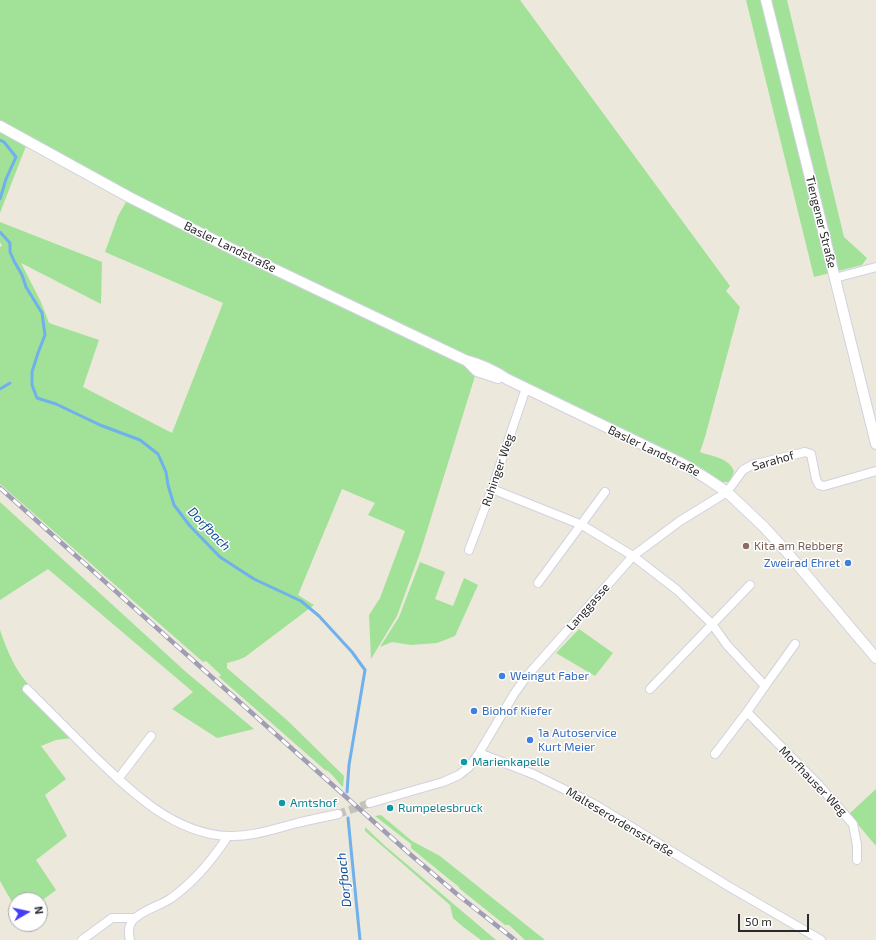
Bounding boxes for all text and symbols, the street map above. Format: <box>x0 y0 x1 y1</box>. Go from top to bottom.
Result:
street label: Tiengener Straße <box>803 174 839 270</box>
street label: Basler Landstraße <box>182 218 278 276</box>
street label: Basler Landstraße <box>606 422 702 480</box>
street label: Ruhinger Weg <box>479 432 517 508</box>
street label: Sarahof <box>750 448 796 474</box>
water label: Dorfbach <box>184 504 234 554</box>
place label: Kita am Rebberg <box>754 539 843 553</box>
marker: Kita am Rebberg <box>741 541 751 551</box>
place label: Zweirad Ehret <box>764 556 840 570</box>
marker: Zweirad Ehret <box>843 558 853 568</box>
street label: Langgasse <box>563 580 613 634</box>
place label: Weingut Faber <box>510 669 589 683</box>
marker: Weingut Faber <box>497 671 507 681</box>
place label: Biohof Kiefer <box>482 704 552 718</box>
marker: Biohof Kiefer <box>469 706 479 716</box>
place label: 1a Autoservice Kurt Meier <box>538 726 617 754</box>
marker: 1a Autoservice Kurt Meier <box>525 735 535 745</box>
street label: Morfhauser Weg <box>776 743 850 819</box>
place label: Marienkapelle <box>472 755 550 769</box>
marker: Marienkapelle <box>459 757 469 767</box>
street label: Malteserordensstraße <box>563 784 677 860</box>
place label: Amtshof <box>290 796 337 810</box>
marker: Amtshof <box>277 798 287 808</box>
place label: Rumpelesbruck <box>398 801 483 815</box>
marker: Rumpelesbruck <box>385 803 395 813</box>
water label: Dorfbach <box>333 852 355 908</box>
north arrow <box>8 892 48 932</box>
text: N <box>32 905 46 915</box>
scale bar <box>740 906 811 932</box>
text: 50 m <box>745 914 772 928</box>

